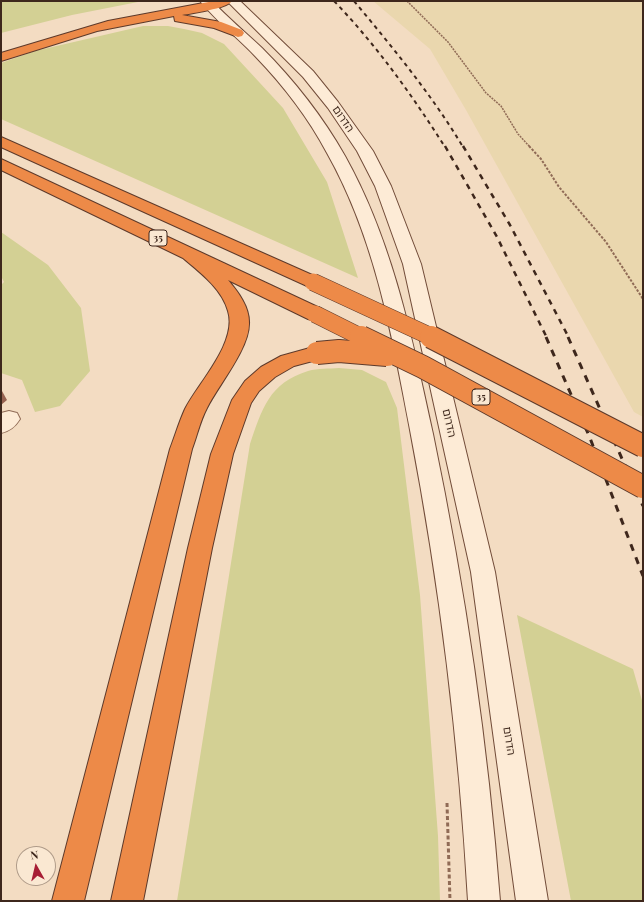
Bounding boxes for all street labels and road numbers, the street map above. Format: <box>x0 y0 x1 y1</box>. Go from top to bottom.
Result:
street label: הדרום <box>329 103 357 135</box>
road number: 35 <box>149 230 167 246</box>
road number: 35 <box>472 389 490 405</box>
street label: הדרום <box>439 407 459 439</box>
street label: הדרום <box>500 726 518 756</box>

